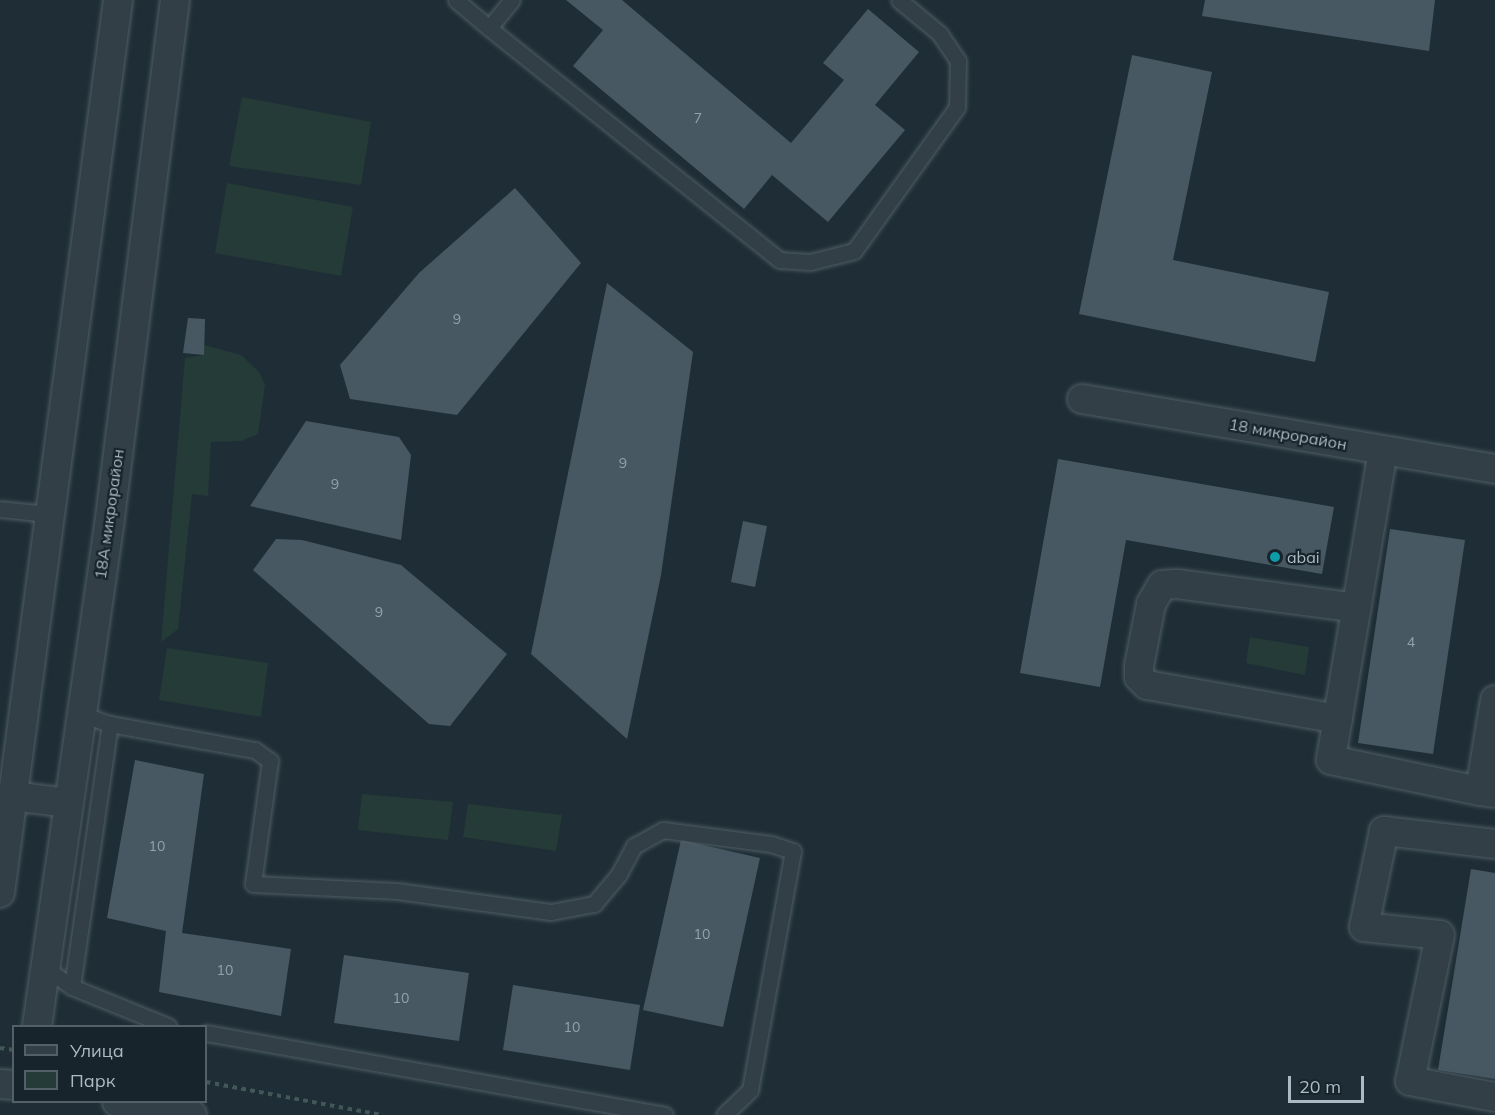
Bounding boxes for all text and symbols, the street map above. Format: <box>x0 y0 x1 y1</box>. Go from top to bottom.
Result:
house number: 7 <box>694 110 702 126</box>
house number: 9 <box>453 311 461 327</box>
street label: 18 микрорайон <box>1228 414 1348 454</box>
street label: 18А микрорайон <box>90 448 128 580</box>
house number: 9 <box>619 455 627 471</box>
house number: 9 <box>331 476 339 492</box>
place label: abai <box>1287 547 1320 567</box>
marker: abai <box>1268 550 1282 564</box>
house number: 9 <box>375 604 383 620</box>
house number: 4 <box>1407 634 1415 650</box>
house number: 10 <box>149 838 165 854</box>
house number: 10 <box>694 926 710 942</box>
house number: 10 <box>217 962 233 978</box>
house number: 10 <box>393 990 409 1006</box>
house number: 10 <box>564 1019 580 1035</box>
legend <box>12 1025 207 1103</box>
text: Улица <box>70 1039 124 1062</box>
scale bar <box>1291 1064 1368 1102</box>
text: Парк <box>70 1069 115 1092</box>
text: 20 m <box>1299 1075 1341 1098</box>

